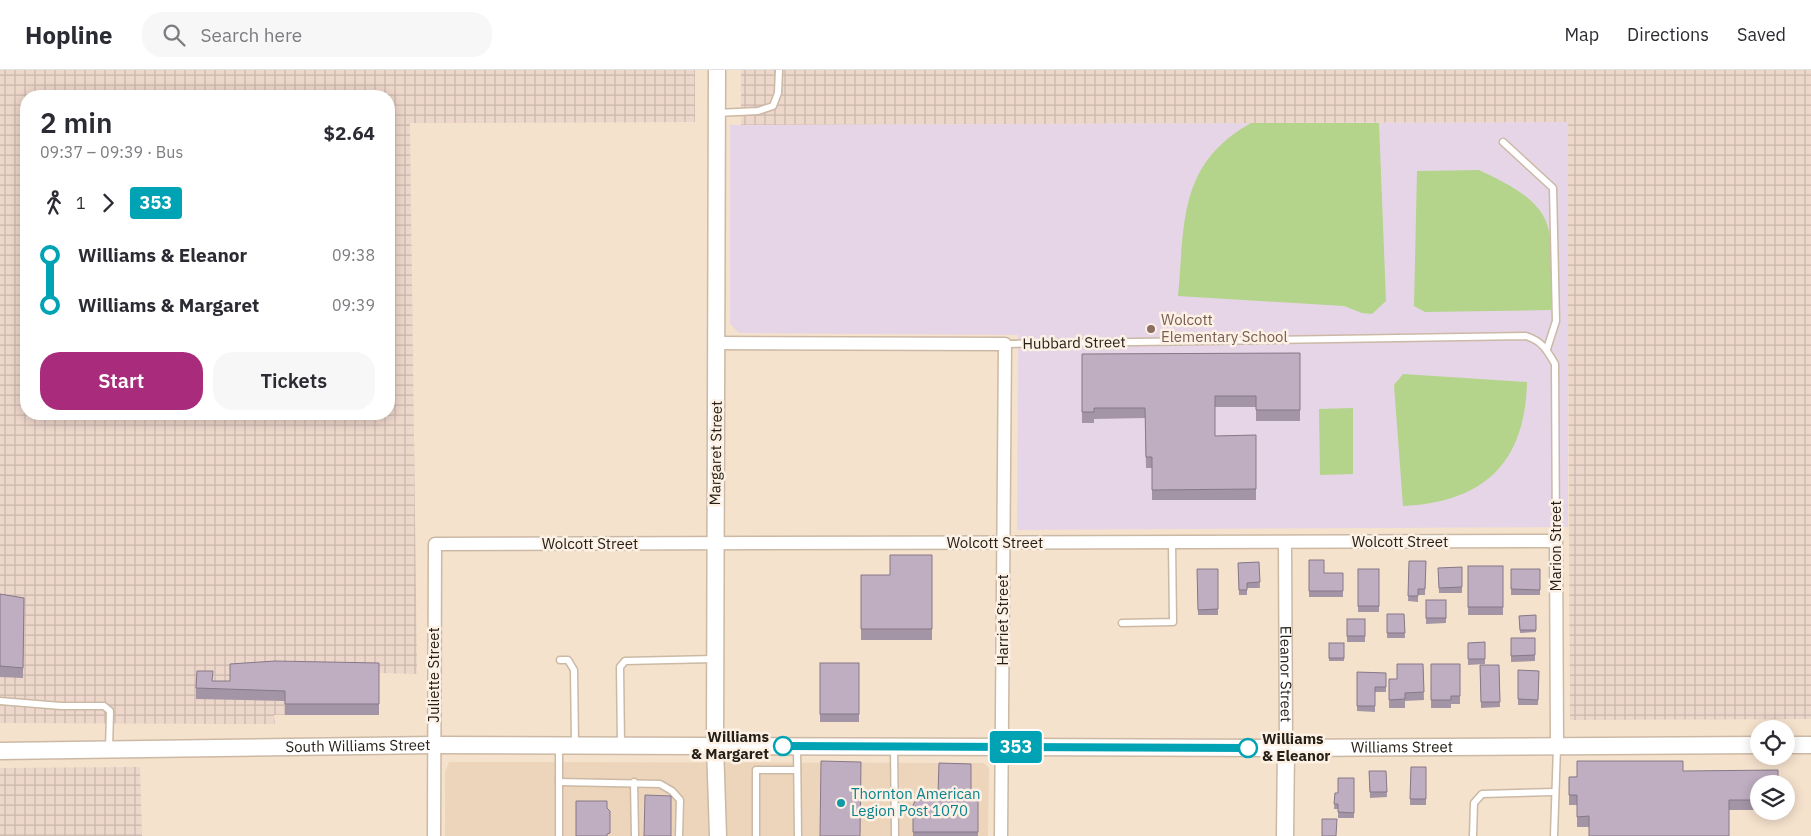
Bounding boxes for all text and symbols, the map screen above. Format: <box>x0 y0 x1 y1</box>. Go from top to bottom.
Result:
search box <box>142 12 492 57</box>
text: Hopline <box>25 19 112 51</box>
icon: search <box>160 21 188 49</box>
text: Search here <box>200 23 302 47</box>
text: Map <box>1564 23 1599 46</box>
text: Directions <box>1627 23 1709 46</box>
text: Saved <box>1737 23 1786 46</box>
text: 2 min <box>40 104 112 141</box>
text: $2.64 <box>323 121 375 145</box>
text: 09:37 – 09:39 · Bus <box>40 142 183 162</box>
icon: walk <box>40 189 68 217</box>
icon: forward <box>94 189 122 217</box>
text: 353 <box>140 191 172 214</box>
text: 1 <box>76 193 86 213</box>
text: Williams & Eleanor <box>78 243 247 267</box>
text: 09:38 <box>332 245 375 265</box>
text: Williams & Margaret <box>78 293 259 317</box>
text: 09:39 <box>332 295 375 315</box>
place label: Wolcott Elementary School <box>1161 310 1288 346</box>
marker: Wolcott Elementary School <box>1145 323 1157 335</box>
street label: Hubbard Street <box>1022 332 1126 353</box>
button: Start <box>40 352 203 410</box>
button: Tickets <box>213 352 375 410</box>
street label: Margaret Street <box>705 400 726 506</box>
street label: Marion Street <box>1546 500 1565 592</box>
street label: Wolcott Street <box>1352 532 1448 551</box>
street label: Wolcott Street <box>947 533 1043 552</box>
street label: Wolcott Street <box>542 534 638 553</box>
street label: Harriet Street <box>993 574 1012 666</box>
street label: Eleanor Street <box>1276 626 1296 722</box>
street label: Juliette Street <box>424 627 443 723</box>
map controls <box>1750 720 1795 820</box>
button: locate <box>1750 720 1795 765</box>
place label: Williams & Margaret <box>691 727 769 763</box>
place label: Williams & Eleanor <box>1262 729 1330 765</box>
line badge: 353 <box>987 731 1045 763</box>
street label: South Williams Street <box>285 735 431 756</box>
text: 353 <box>1000 735 1032 758</box>
marker: Williams & Margaret <box>773 736 793 756</box>
street label: Williams Street <box>1351 737 1453 757</box>
marker: Williams & Eleanor <box>1238 738 1258 758</box>
button: layers <box>1750 775 1795 820</box>
place label: Thornton American Legion Post 1070 <box>851 784 980 820</box>
marker: Thornton American Legion Post 1070 <box>835 797 847 809</box>

